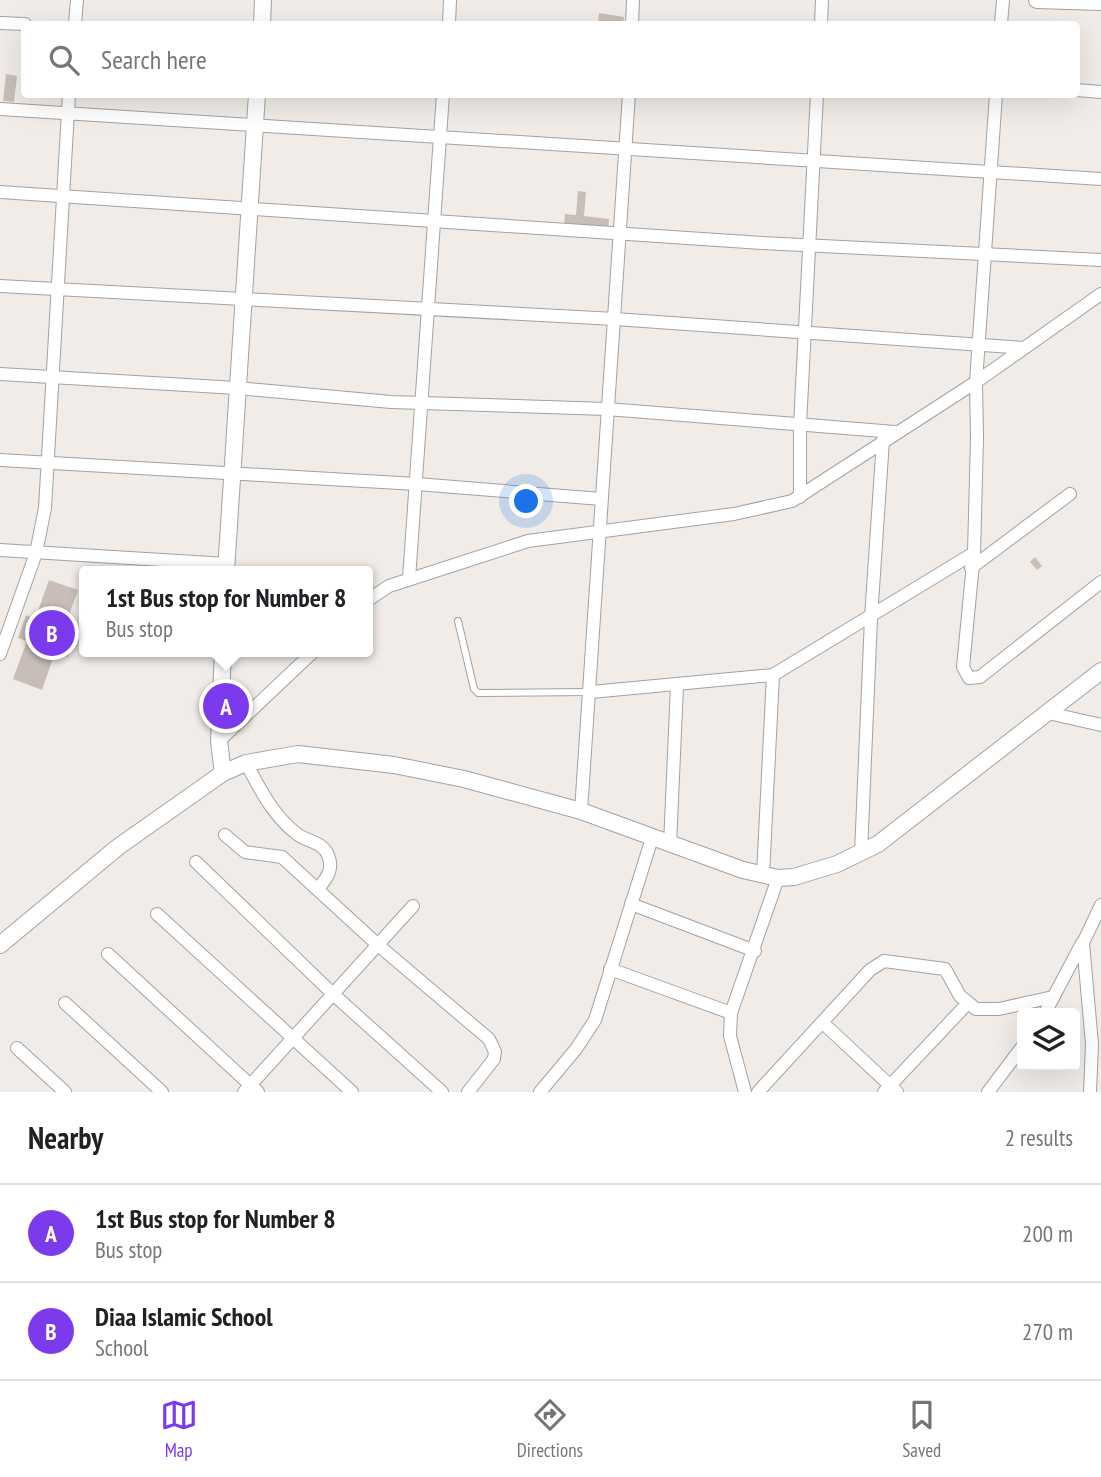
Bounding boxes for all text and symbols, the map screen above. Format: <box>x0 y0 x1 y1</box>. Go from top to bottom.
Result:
search box <box>21 21 1080 98</box>
icon: search <box>45 41 83 79</box>
text: Search here <box>101 43 207 76</box>
your location <box>509 484 543 518</box>
popup <box>79 566 373 657</box>
text: 1st Bus stop for Number 8 <box>106 581 346 614</box>
pin: B <box>29 607 75 659</box>
text: Bus stop <box>106 614 173 643</box>
pin: A <box>203 680 249 732</box>
map controls <box>1017 1008 1080 1071</box>
button: layers <box>1017 1008 1080 1071</box>
text: Nearby <box>28 1118 103 1157</box>
text: 2 results <box>1005 1123 1073 1152</box>
text: 1st Bus stop for Number 8 <box>95 1202 336 1235</box>
text: A <box>45 1219 57 1248</box>
text: 200 m <box>1022 1219 1073 1248</box>
text: Bus stop <box>95 1235 162 1264</box>
text: Diaa Islamic School <box>95 1300 273 1333</box>
text: B <box>45 1317 57 1346</box>
text: 270 m <box>1022 1317 1073 1346</box>
text: School <box>95 1333 148 1362</box>
tab: Map <box>160 1396 198 1462</box>
tab: Directions <box>517 1396 583 1462</box>
tab: Saved <box>902 1396 941 1462</box>

